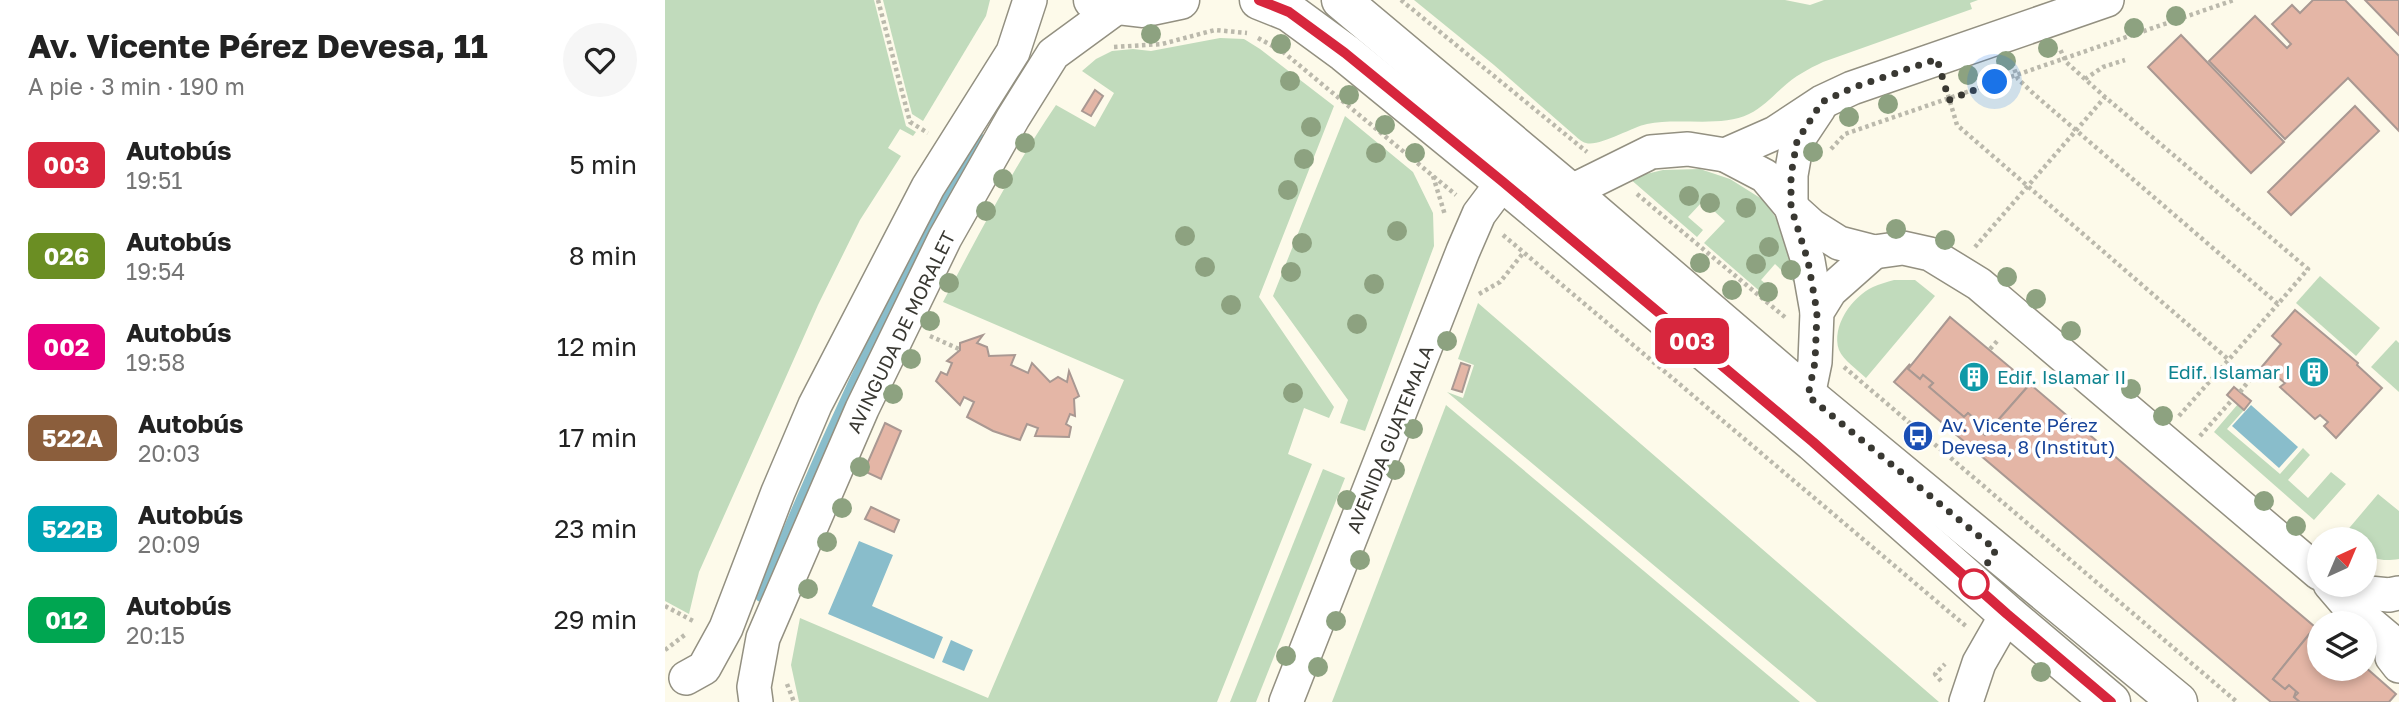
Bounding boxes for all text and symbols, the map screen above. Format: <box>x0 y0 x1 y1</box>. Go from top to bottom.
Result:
button: heart <box>563 23 637 97</box>
text: Av. Vicente Pérez Devesa, 11 <box>28 26 488 65</box>
your location <box>1977 64 2012 99</box>
text: A pie · 3 min · 190 m <box>28 72 245 100</box>
text: Autobús <box>126 135 232 166</box>
text: 5 min <box>569 149 637 180</box>
text: 003 <box>44 150 89 179</box>
text: 19:51 <box>126 166 182 194</box>
text: Autobús <box>126 226 232 257</box>
street label: AVINGUDA DE MORALET <box>842 227 960 437</box>
text: 8 min <box>569 240 637 271</box>
text: 026 <box>44 241 89 270</box>
text: 19:54 <box>126 257 185 285</box>
text: Autobús <box>126 317 232 348</box>
line badge: 003 <box>1652 318 1732 364</box>
text: 003 <box>1669 326 1715 355</box>
text: 12 min <box>557 331 637 362</box>
text: 002 <box>44 332 89 361</box>
street label: AVENIDA GUATEMALA <box>1341 341 1438 536</box>
text: 19:58 <box>126 348 185 376</box>
building icon: Edif. Islamar I <box>2297 355 2331 389</box>
building icon: Edif. Islamar II <box>1957 360 1991 394</box>
place label: Edif. Islamar I <box>2168 360 2291 383</box>
place label: Edif. Islamar II <box>1997 365 2126 388</box>
text: Autobús <box>138 408 244 439</box>
place label: Av. Vicente Pérez Devesa, 8 (Institut) <box>1941 413 2115 458</box>
bus stop icon: Av. Vicente Pérez Devesa, 8 (Institut) <box>1901 419 1935 453</box>
text: 17 min <box>558 422 637 453</box>
text: 522A <box>42 423 103 452</box>
text: 20:03 <box>138 439 200 467</box>
text: Autobús <box>138 499 243 530</box>
text: 23 min <box>554 513 637 544</box>
text: 522B <box>42 514 103 543</box>
north arrow <box>2307 527 2377 597</box>
map controls <box>2307 527 2377 681</box>
text: 20:09 <box>138 530 201 558</box>
unlabelled marker <box>1959 569 1989 599</box>
text: Autobús <box>126 590 232 621</box>
text: 29 min <box>554 604 637 635</box>
text: 012 <box>45 605 88 634</box>
button: layers <box>2307 611 2377 681</box>
text: 20:15 <box>126 621 185 649</box>

